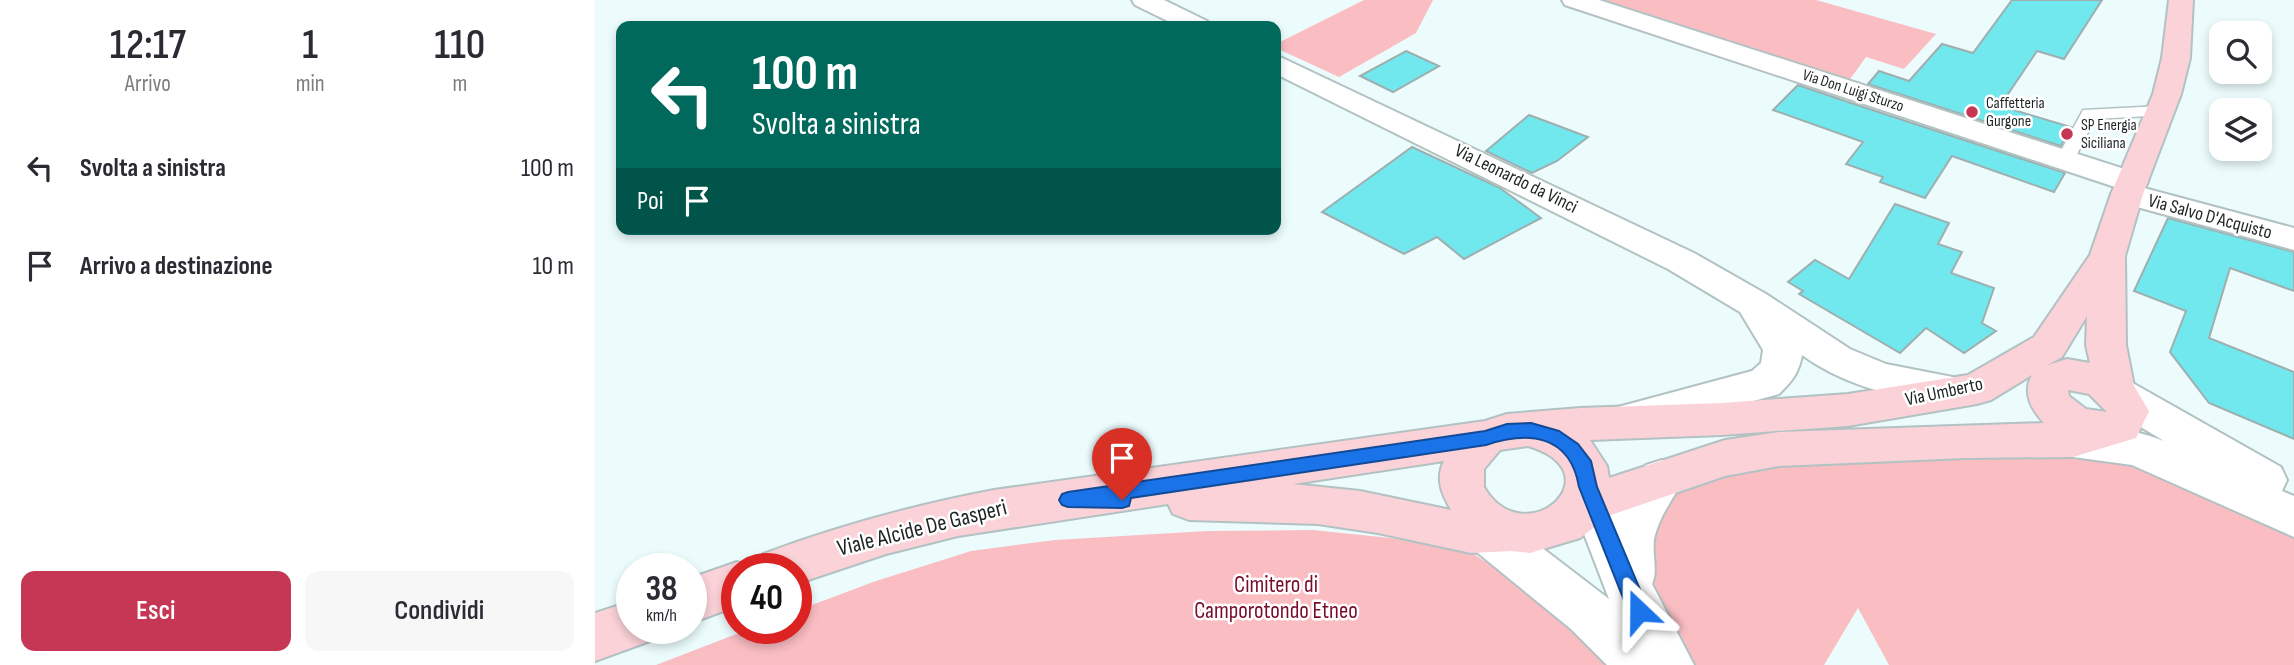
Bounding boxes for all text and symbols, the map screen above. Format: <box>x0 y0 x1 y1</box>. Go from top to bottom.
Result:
text: 12:17 <box>110 20 186 71</box>
text: 1 <box>302 20 318 71</box>
text: 110 <box>434 20 485 71</box>
map controls <box>2209 21 2272 161</box>
button: search <box>2209 21 2272 84</box>
text: 100 m <box>752 45 858 104</box>
icon: left <box>637 49 728 140</box>
street label: Via Don Luigi Sturzo <box>1800 66 1906 116</box>
text: Arrivo <box>125 70 171 98</box>
text: min <box>296 70 325 98</box>
text: m <box>452 70 467 98</box>
place label: Caffetteria Gurgone <box>1986 94 2045 131</box>
button: layers <box>2209 98 2272 161</box>
marker: Caffetteria Gurgone <box>1964 104 1980 120</box>
text: Svolta a sinistra <box>752 105 921 144</box>
place label: SP Energia Siciliana <box>2081 116 2137 153</box>
marker: SP Energia Siciliana <box>2059 126 2075 142</box>
street label: Via Leonardo da Vinci <box>1451 139 1581 219</box>
icon: left <box>21 149 59 187</box>
text: Svolta a sinistra <box>80 153 226 184</box>
text: 100 m <box>521 153 574 184</box>
icon: arrive <box>678 182 716 220</box>
text: Poi <box>637 186 664 217</box>
street label: Via Salvo D'Acquisto <box>2145 189 2275 245</box>
icon: arrive <box>21 247 59 285</box>
text: Arrivo a destinazione <box>80 251 273 282</box>
text: 10 m <box>532 251 574 282</box>
street label: Via Umberto <box>1903 373 1985 411</box>
pin <box>1092 428 1152 500</box>
icon: arrive <box>1103 439 1141 477</box>
street label: Viale Alcide De Gasperi <box>834 493 1010 563</box>
speed limit sign: 40 <box>721 553 812 644</box>
text: 38 <box>645 568 678 611</box>
button: Esci <box>21 571 291 651</box>
button: Condividi <box>305 571 574 651</box>
park label: Cimitero di Camporotondo Etneo <box>1194 571 1358 625</box>
position arrow <box>1602 574 1676 648</box>
text: km/h <box>646 605 677 626</box>

